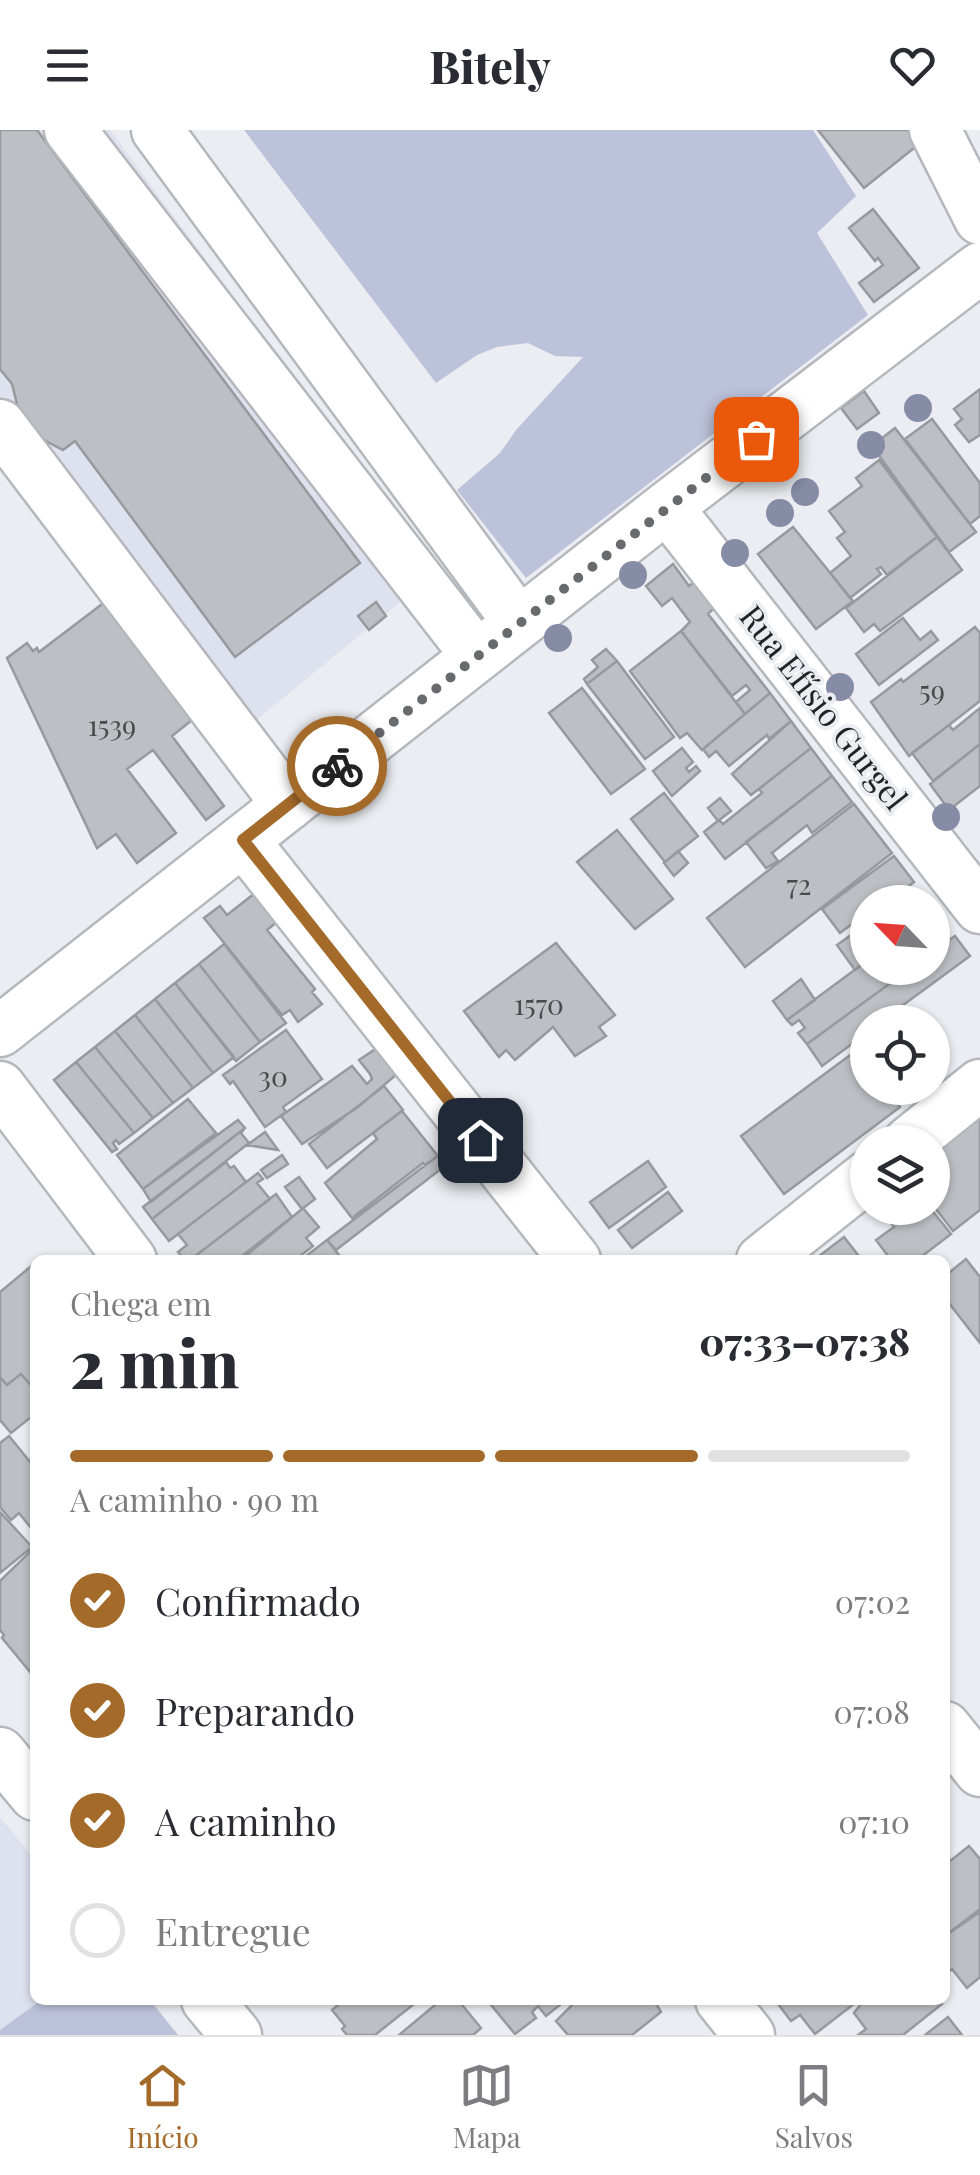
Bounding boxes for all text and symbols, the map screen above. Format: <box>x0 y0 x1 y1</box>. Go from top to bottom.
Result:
text: Bitely <box>429 35 551 95</box>
icon: menu <box>40 38 95 93</box>
icon: heart <box>885 38 940 93</box>
pin <box>714 397 799 482</box>
icon: bag <box>729 412 784 467</box>
street label: Rua Efísio Gurgel <box>731 595 918 818</box>
house number: 59 <box>919 671 945 708</box>
house number: 1539 <box>88 706 136 743</box>
courier <box>287 716 387 816</box>
icon: bike <box>310 739 365 794</box>
house number: 72 <box>787 865 811 902</box>
north arrow <box>850 885 950 985</box>
map controls <box>850 885 950 1225</box>
house number: 1570 <box>514 985 564 1022</box>
button: locate <box>850 1005 950 1105</box>
house number: 30 <box>258 1057 288 1094</box>
pin <box>438 1098 523 1183</box>
icon: home <box>453 1113 508 1168</box>
button: layers <box>850 1125 950 1225</box>
text: Chega em <box>70 1281 212 1324</box>
text: 07:33–07:38 <box>699 1315 910 1366</box>
text: 2 min <box>70 1318 239 1404</box>
text: A caminho · 90 m <box>70 1477 319 1520</box>
icon: check <box>70 1573 125 1628</box>
text: Confirmado <box>155 1575 361 1626</box>
text: 07:02 <box>835 1579 910 1622</box>
icon: check <box>70 1683 125 1738</box>
text: Preparando <box>155 1685 355 1736</box>
text: 07:08 <box>833 1689 910 1732</box>
icon: check <box>70 1793 125 1848</box>
text: A caminho <box>155 1795 337 1846</box>
text: 07:10 <box>838 1799 910 1842</box>
text: Entregue <box>155 1905 311 1956</box>
tab: Início <box>127 2058 199 2155</box>
tab: Mapa <box>452 2058 521 2155</box>
tab: Salvos <box>775 2058 853 2155</box>

